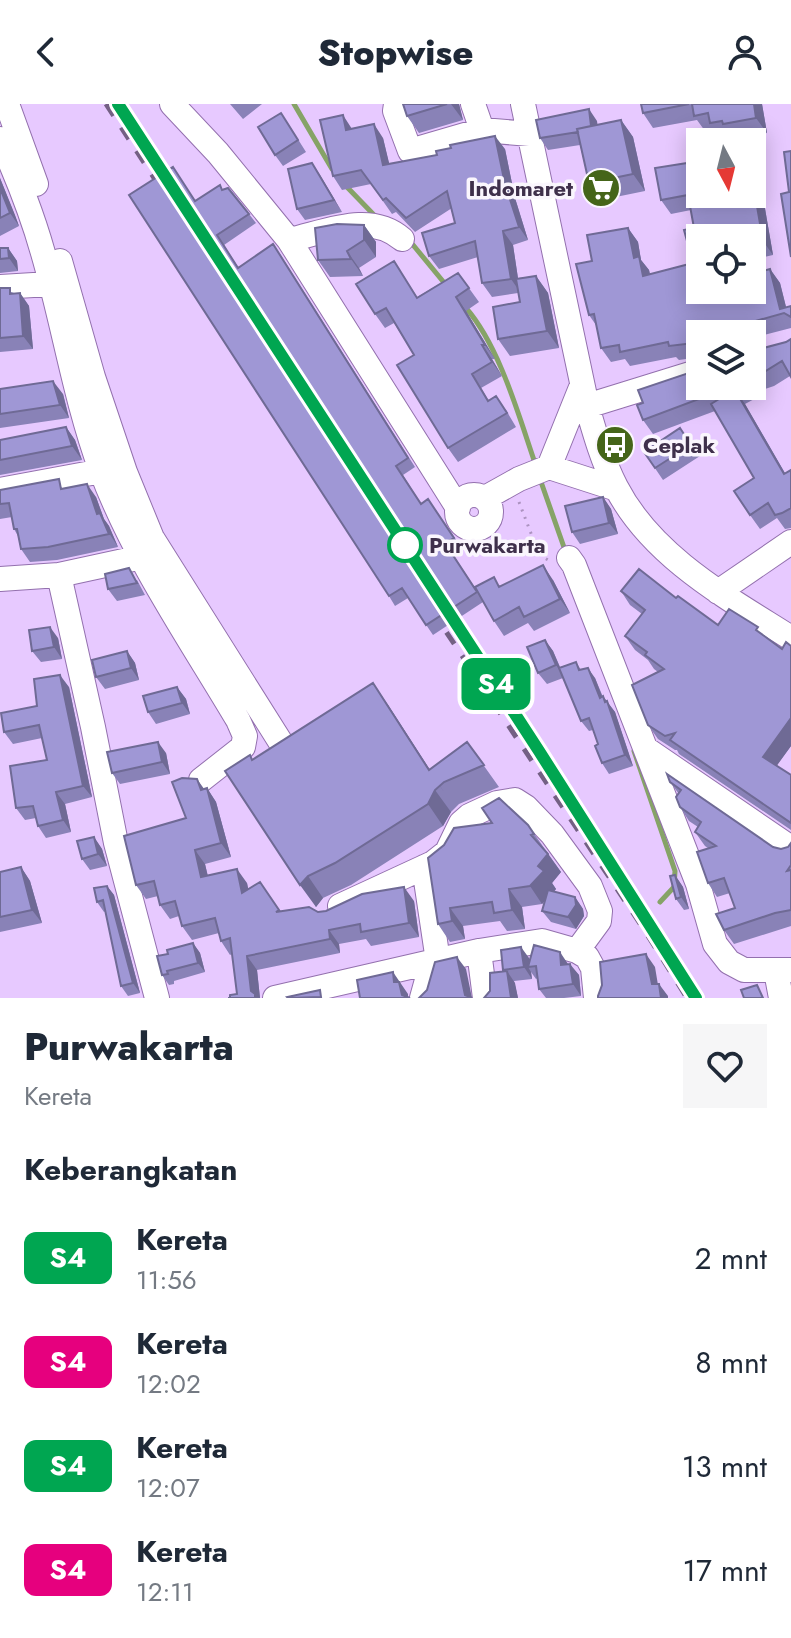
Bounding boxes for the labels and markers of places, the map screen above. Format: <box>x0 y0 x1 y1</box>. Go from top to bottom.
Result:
supermarket icon: Indomaret <box>580 167 622 209</box>
place label: Indomaret <box>469 172 573 204</box>
bus stop icon: Ceplak <box>594 424 636 466</box>
place label: Ceplak <box>643 429 715 461</box>
marker: Purwakarta <box>388 528 422 562</box>
place label: Purwakarta <box>429 529 546 561</box>

